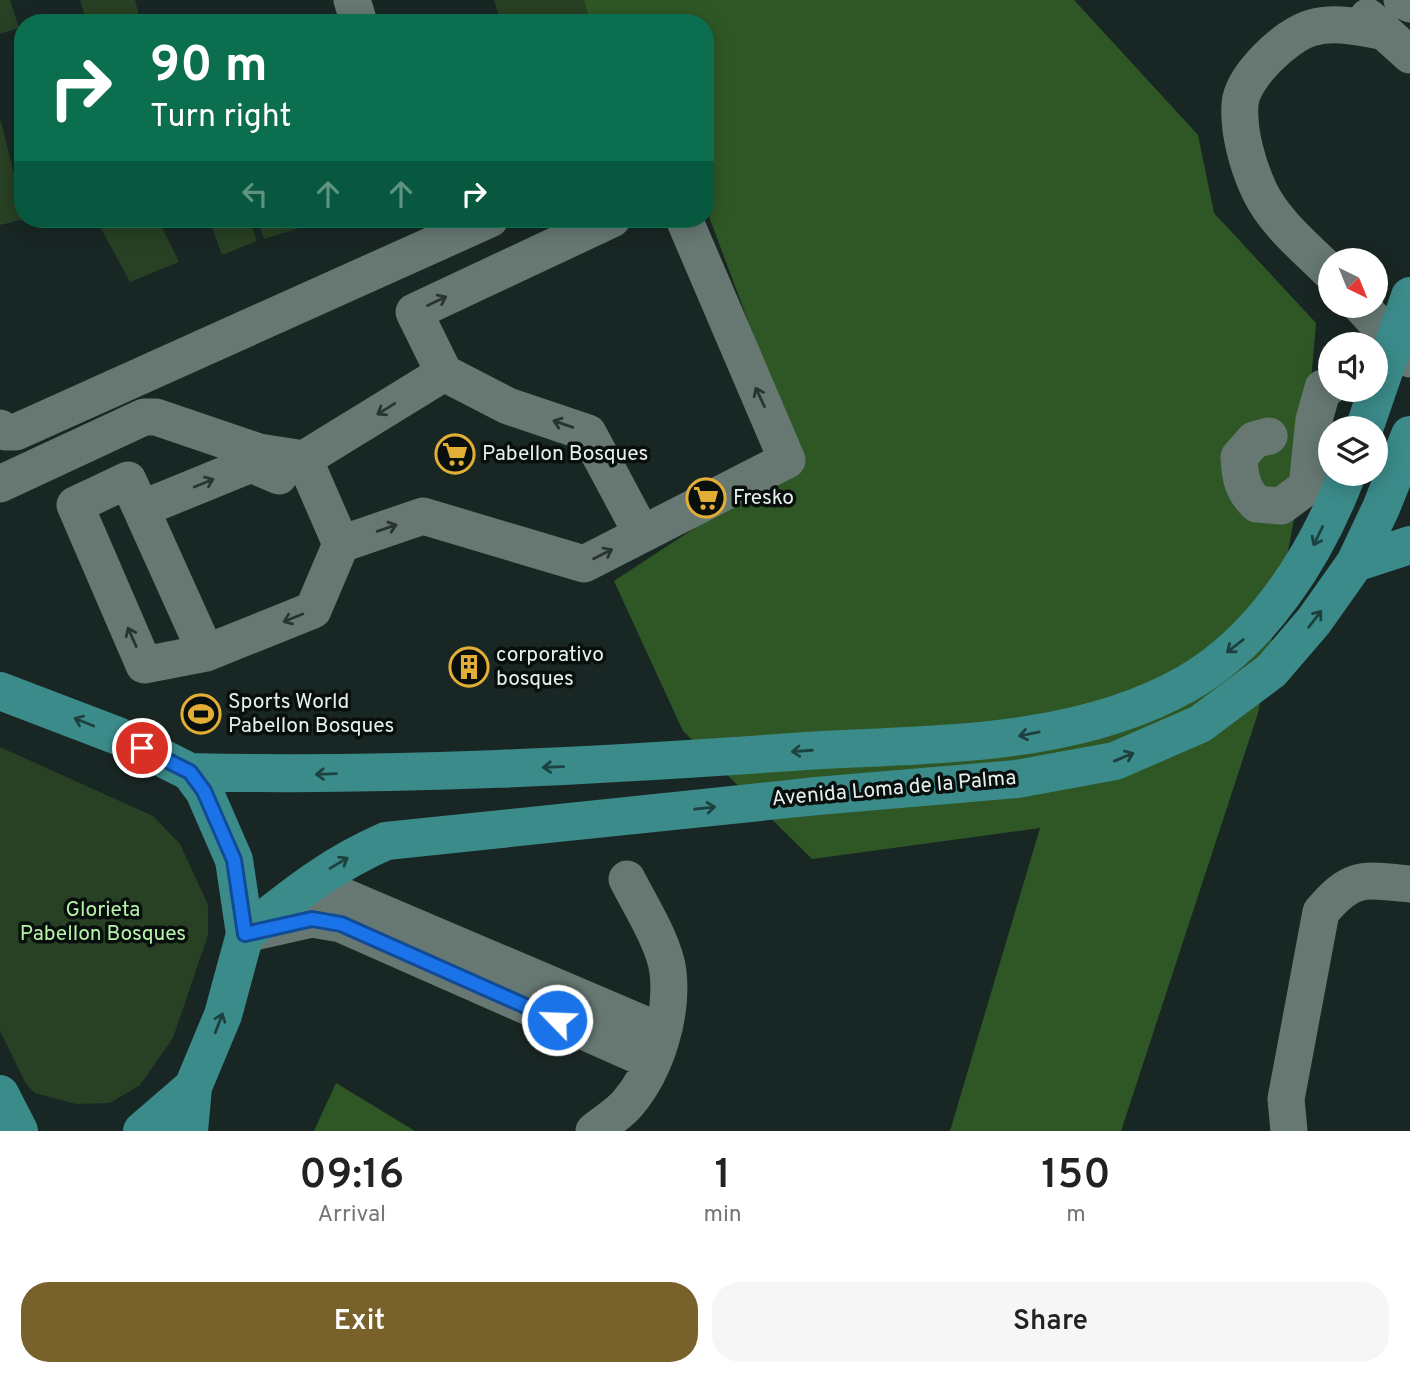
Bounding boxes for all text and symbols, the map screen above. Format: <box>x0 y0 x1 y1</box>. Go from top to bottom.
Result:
text: 90 m <box>150 37 268 99</box>
icon: right <box>35 42 126 133</box>
text: Turn right <box>150 98 292 138</box>
icon: left <box>236 175 274 213</box>
icon: ahead <box>309 175 347 213</box>
icon: ahead <box>382 175 420 213</box>
icon: right <box>455 175 493 213</box>
north arrow <box>1318 248 1388 318</box>
map controls <box>1318 248 1388 486</box>
one-way arrow <box>426 294 447 308</box>
button: sound <box>1318 332 1388 402</box>
one-way arrow <box>753 387 766 408</box>
one-way arrow <box>376 402 396 416</box>
button: layers <box>1318 416 1388 486</box>
one-way arrow <box>552 417 574 429</box>
supermarket icon: Pabellon Bosques <box>434 433 476 475</box>
place label: Pabellon Bosques <box>482 441 648 468</box>
one-way arrow <box>193 476 214 489</box>
supermarket icon: Fresko <box>685 477 727 519</box>
place label: Fresko <box>733 485 794 512</box>
one-way arrow <box>376 521 398 533</box>
one-way arrow <box>1311 525 1325 546</box>
one-way arrow <box>592 546 613 560</box>
one-way arrow <box>1308 610 1322 629</box>
one-way arrow <box>283 612 304 625</box>
one-way arrow <box>125 627 138 649</box>
one-way arrow <box>1226 638 1245 653</box>
place label: corporativo bosques <box>496 642 604 693</box>
building icon: corporativo bosques <box>448 646 490 688</box>
place label: Sports World Pabellon Bosques <box>228 689 394 740</box>
sports icon: Sports World Pabellon Bosques <box>180 693 222 735</box>
one-way arrow <box>74 715 96 728</box>
pin <box>112 718 172 778</box>
one-way arrow <box>1018 727 1041 741</box>
icon: arrive <box>123 729 161 767</box>
one-way arrow <box>792 745 814 758</box>
one-way arrow <box>1113 749 1135 762</box>
one-way arrow <box>542 760 565 773</box>
street label: Avenida Loma de la Palma <box>771 765 1017 813</box>
one-way arrow <box>315 767 338 780</box>
one-way arrow <box>693 802 716 815</box>
one-way arrow <box>328 856 348 870</box>
park label: Glorieta Pabellon Bosques <box>20 897 186 948</box>
position arrow <box>520 983 594 1057</box>
one-way arrow <box>213 1013 226 1035</box>
text: 09:16 <box>299 1150 404 1203</box>
text: 1 <box>714 1150 731 1203</box>
text: 150 <box>1041 1150 1111 1203</box>
text: Arrival <box>317 1201 386 1230</box>
text: min <box>704 1201 742 1230</box>
text: m <box>1066 1201 1086 1230</box>
button: Exit <box>21 1282 698 1362</box>
button: Share <box>712 1282 1389 1362</box>

